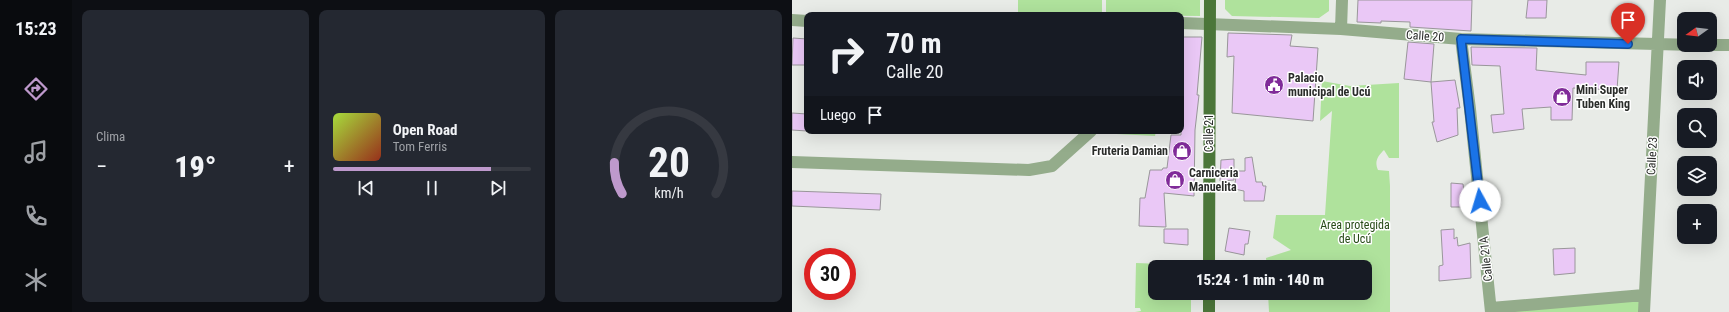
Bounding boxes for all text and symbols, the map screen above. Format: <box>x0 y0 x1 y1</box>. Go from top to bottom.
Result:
pin <box>1611 3 1645 44</box>
icon: arrive <box>1617 9 1639 31</box>
north arrow <box>1677 12 1717 52</box>
map controls <box>1677 12 1717 244</box>
text: 15:23 <box>15 18 57 39</box>
text: 70 m <box>886 27 942 60</box>
icon: right <box>820 28 872 80</box>
street label: Calle 20 <box>1405 28 1445 44</box>
button: sound <box>1677 60 1717 100</box>
text: Calle 20 <box>886 61 943 82</box>
place label: Palacio municipal de Ucú <box>1288 71 1370 99</box>
public building icon: Palacio municipal de Ucú <box>1263 74 1285 96</box>
icon: directions <box>22 75 50 103</box>
place label: Mini Super Tuben King <box>1576 83 1630 111</box>
shop icon: Mini Super Tuben King <box>1551 86 1573 108</box>
icon: arrive <box>864 104 886 126</box>
text: Luego <box>820 106 856 124</box>
button: search <box>1677 108 1717 148</box>
street label: Calle 21 <box>1202 114 1216 152</box>
text: Open Road <box>393 121 457 139</box>
text: Clima <box>96 129 125 144</box>
street label: Calle 23 <box>1644 136 1660 175</box>
icon: music <box>22 138 50 166</box>
text: 20 <box>648 138 690 187</box>
text: Tom Ferris <box>393 139 447 154</box>
shop icon: Fruteria Damian <box>1171 140 1193 162</box>
place label: Fruteria Damian <box>1092 144 1168 158</box>
text: 19° <box>174 149 217 184</box>
text: − <box>96 154 107 179</box>
text: + <box>284 154 295 179</box>
button: layers <box>1677 156 1717 196</box>
place label: Carniceria Manuelita <box>1189 166 1239 194</box>
shop icon: Carniceria Manuelita <box>1164 169 1186 191</box>
icon: previous <box>355 177 377 199</box>
icon: pause <box>421 177 443 199</box>
icon: next <box>487 177 509 199</box>
position arrow <box>1459 180 1501 222</box>
text: km/h <box>654 185 683 201</box>
icon: phone <box>22 202 50 230</box>
button: + <box>1677 204 1717 244</box>
park label: Area protegida de Ucú <box>1320 218 1390 246</box>
street label: Calle 21A <box>1477 236 1495 282</box>
speed limit sign: 30 <box>804 248 856 300</box>
icon: climate <box>22 266 50 294</box>
text: 15:24 · 1 min · 140 m <box>1196 271 1324 289</box>

